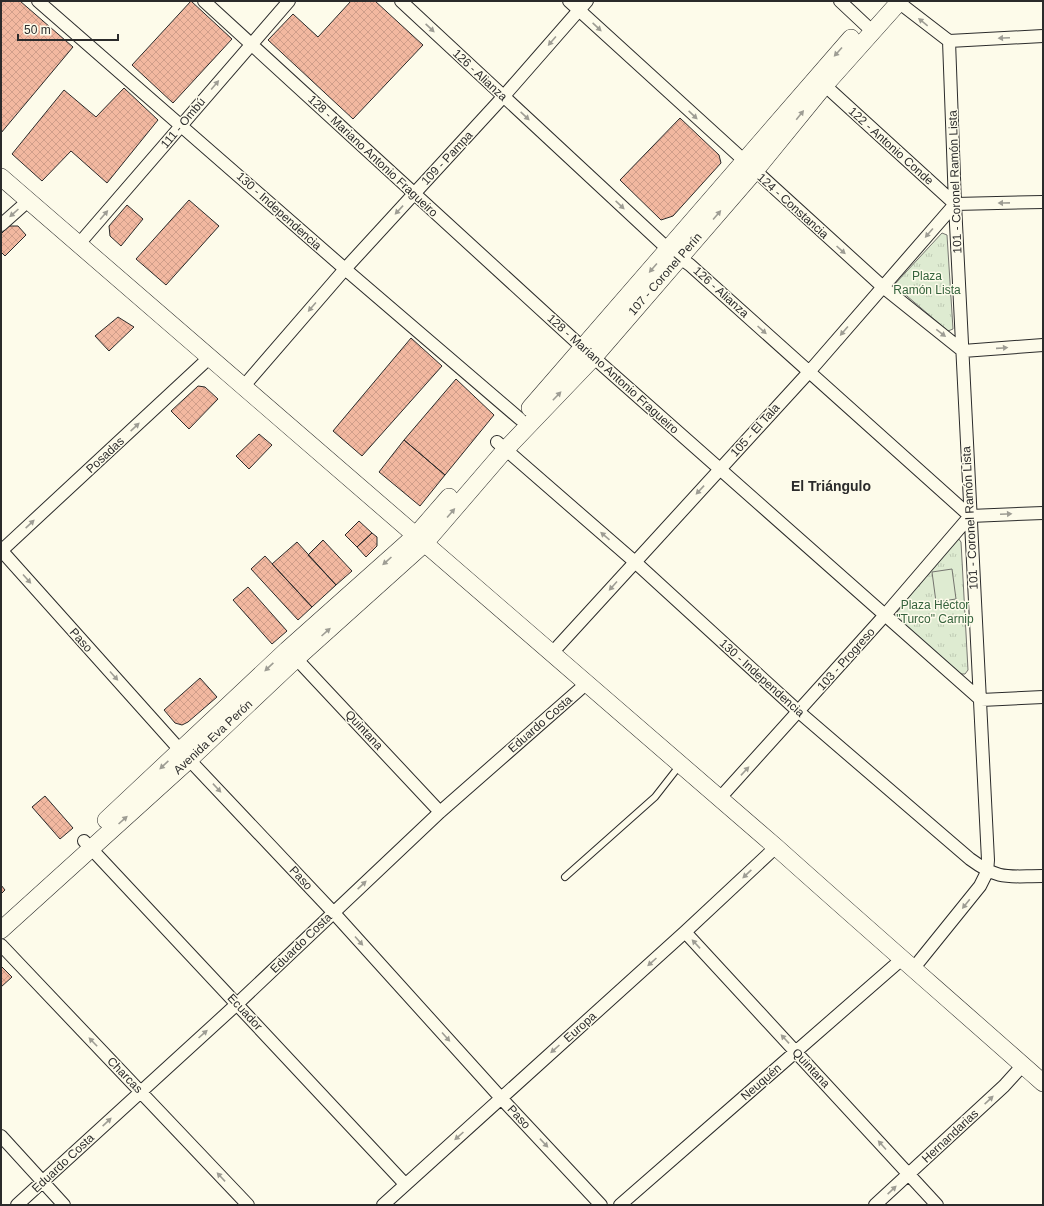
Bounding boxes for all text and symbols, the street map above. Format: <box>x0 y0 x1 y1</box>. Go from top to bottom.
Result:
scale bar <box>18 16 118 42</box>
one-way arrow <box>917 17 928 26</box>
one-way arrow <box>593 22 602 31</box>
text: 50 m <box>24 23 51 37</box>
one-way arrow <box>424 23 435 32</box>
one-way arrow <box>997 35 1010 41</box>
one-way arrow <box>547 36 557 46</box>
street label: 126 - Alianza <box>450 46 510 104</box>
one-way arrow <box>833 47 843 57</box>
one-way arrow <box>211 79 220 90</box>
street label: 128 - Mariano Antonio Fragueiro <box>305 92 441 220</box>
street label: 111 - Ombú <box>158 95 208 151</box>
street label: 122 - Antonio Conde <box>846 104 937 188</box>
one-way arrow <box>688 110 698 120</box>
one-way arrow <box>796 110 805 121</box>
street label: 101 - Coronel Ramón Lista <box>945 110 964 254</box>
one-way arrow <box>519 112 530 121</box>
street label: 109 - Pampa <box>418 128 476 188</box>
street label: 130 - Independencia <box>234 169 325 253</box>
street label: 124 - Constancia <box>755 170 832 242</box>
one-way arrow <box>615 200 625 209</box>
one-way arrow <box>997 200 1010 206</box>
one-way arrow <box>394 205 404 215</box>
one-way arrow <box>9 208 20 217</box>
one-way arrow <box>712 209 721 220</box>
one-way arrow <box>99 210 108 221</box>
one-way arrow <box>925 228 934 239</box>
street label: 107 - Coronel Perín <box>625 230 705 318</box>
one-way arrow <box>836 245 846 254</box>
one-way arrow <box>649 262 658 273</box>
street label: 126 - Alianza <box>691 264 752 321</box>
park label: Plaza Ramón Lista <box>893 269 961 297</box>
one-way arrow <box>308 301 317 312</box>
street label: 128 - Mariano Antonio Fragueiro <box>544 311 682 437</box>
one-way arrow <box>757 325 767 334</box>
one-way arrow <box>840 327 849 336</box>
one-way arrow <box>935 329 946 338</box>
one-way arrow <box>996 345 1008 352</box>
one-way arrow <box>552 391 562 401</box>
street label: 105 - El Tala <box>728 400 783 459</box>
one-way arrow <box>130 422 140 431</box>
street label: Posadas <box>83 434 127 476</box>
street label: 101 - Coronel Ramón Lista <box>959 446 981 590</box>
district label: El Triángulo <box>791 478 871 494</box>
one-way arrow <box>696 485 705 495</box>
one-way arrow <box>446 508 455 518</box>
one-way arrow <box>1000 511 1012 518</box>
one-way arrow <box>24 520 35 529</box>
one-way arrow <box>600 532 610 541</box>
one-way arrow <box>382 556 391 565</box>
one-way arrow <box>22 574 32 584</box>
one-way arrow <box>608 581 617 591</box>
park label: Plaza Héctor "Turco" Carnip <box>896 598 974 626</box>
street label: Paso <box>67 625 96 655</box>
street label: 103 - Progreso <box>814 625 878 693</box>
one-way arrow <box>321 627 331 636</box>
street label: 130 - Independencia <box>717 636 808 720</box>
one-way arrow <box>264 662 274 672</box>
one-way arrow <box>109 671 118 681</box>
street label: Eduardo Costa <box>505 692 575 756</box>
street label: Avenida Eva Perón <box>171 697 255 777</box>
street label: Quintana <box>342 707 386 753</box>
one-way arrow <box>159 761 169 770</box>
one-way arrow <box>740 766 749 775</box>
one-way arrow <box>212 783 221 793</box>
one-way arrow <box>118 815 129 824</box>
street label: Paso <box>287 863 316 893</box>
one-way arrow <box>742 869 752 878</box>
one-way arrow <box>357 881 366 890</box>
one-way arrow <box>961 899 970 910</box>
street label: Eduardo Costa <box>267 910 335 976</box>
one-way arrow <box>355 936 364 946</box>
one-way arrow <box>692 940 701 949</box>
one-way arrow <box>647 957 656 966</box>
street label: Ecuador <box>225 991 265 1033</box>
street label: Europa <box>561 1009 599 1045</box>
one-way arrow <box>198 1029 208 1039</box>
one-way arrow <box>442 1032 451 1043</box>
one-way arrow <box>780 1034 790 1044</box>
one-way arrow <box>89 1037 98 1046</box>
one-way arrow <box>550 1044 560 1054</box>
street label: Quintana <box>789 1045 833 1091</box>
street label: Charcas <box>104 1054 146 1096</box>
street label: Neuquén <box>738 1061 784 1103</box>
one-way arrow <box>984 1096 993 1105</box>
street label: Paso <box>505 1102 534 1132</box>
street label: Hernandarias <box>919 1106 981 1166</box>
one-way arrow <box>102 1117 112 1126</box>
street label: Eduardo Costa <box>29 1130 97 1195</box>
one-way arrow <box>454 1131 463 1140</box>
one-way arrow <box>539 1138 548 1149</box>
one-way arrow <box>878 1140 887 1151</box>
one-way arrow <box>216 1172 226 1182</box>
one-way arrow <box>887 1185 897 1194</box>

